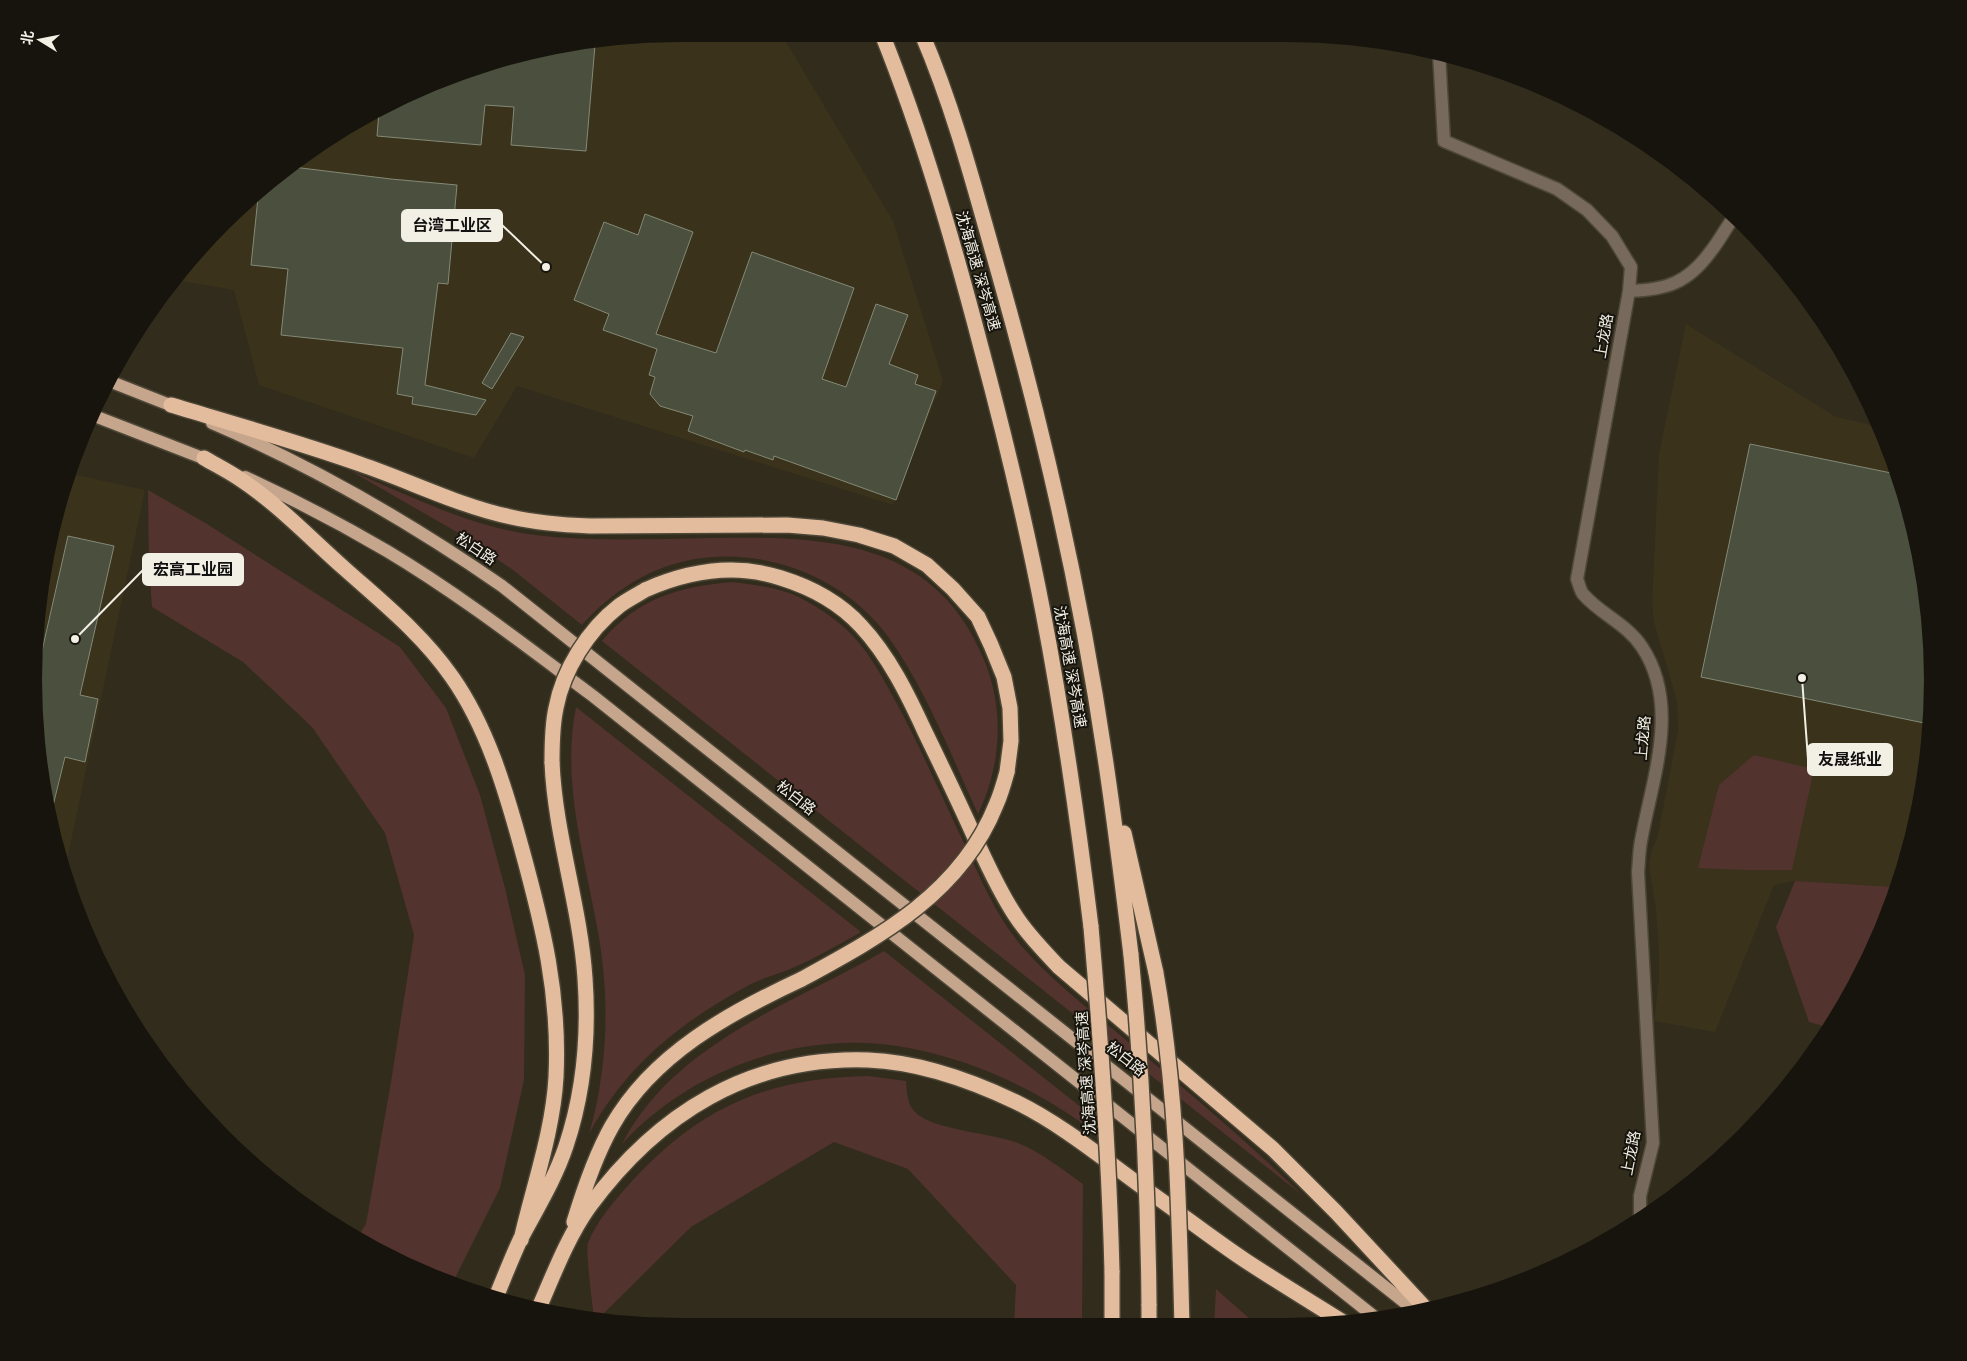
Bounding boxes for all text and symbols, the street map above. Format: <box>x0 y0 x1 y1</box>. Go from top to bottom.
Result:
north arrow <box>15 15 65 65</box>
text: 北 <box>18 29 37 46</box>
street label: 沈海高速 深岑高速 <box>952 209 1004 333</box>
callout: 台湾工业区 <box>402 210 502 241</box>
text: 台湾工业区 <box>412 216 492 236</box>
street label: 上龙路 <box>1591 312 1617 360</box>
street label: 松白路 <box>452 529 500 569</box>
callout: 宏高工业园 <box>143 554 243 585</box>
text: 宏高工业园 <box>153 560 233 580</box>
street label: 沈海高速 深岑高速 <box>1050 604 1090 730</box>
street label: 上龙路 <box>1632 715 1654 761</box>
callout: 友晟纸业 <box>1808 744 1892 775</box>
text: 友晟纸业 <box>1818 750 1882 770</box>
street label: 松白路 <box>773 777 819 819</box>
street label: 沈海高速 深岑高速 <box>1073 1011 1099 1135</box>
street label: 松白路 <box>1103 1038 1149 1080</box>
street label: 上龙路 <box>1618 1129 1644 1177</box>

